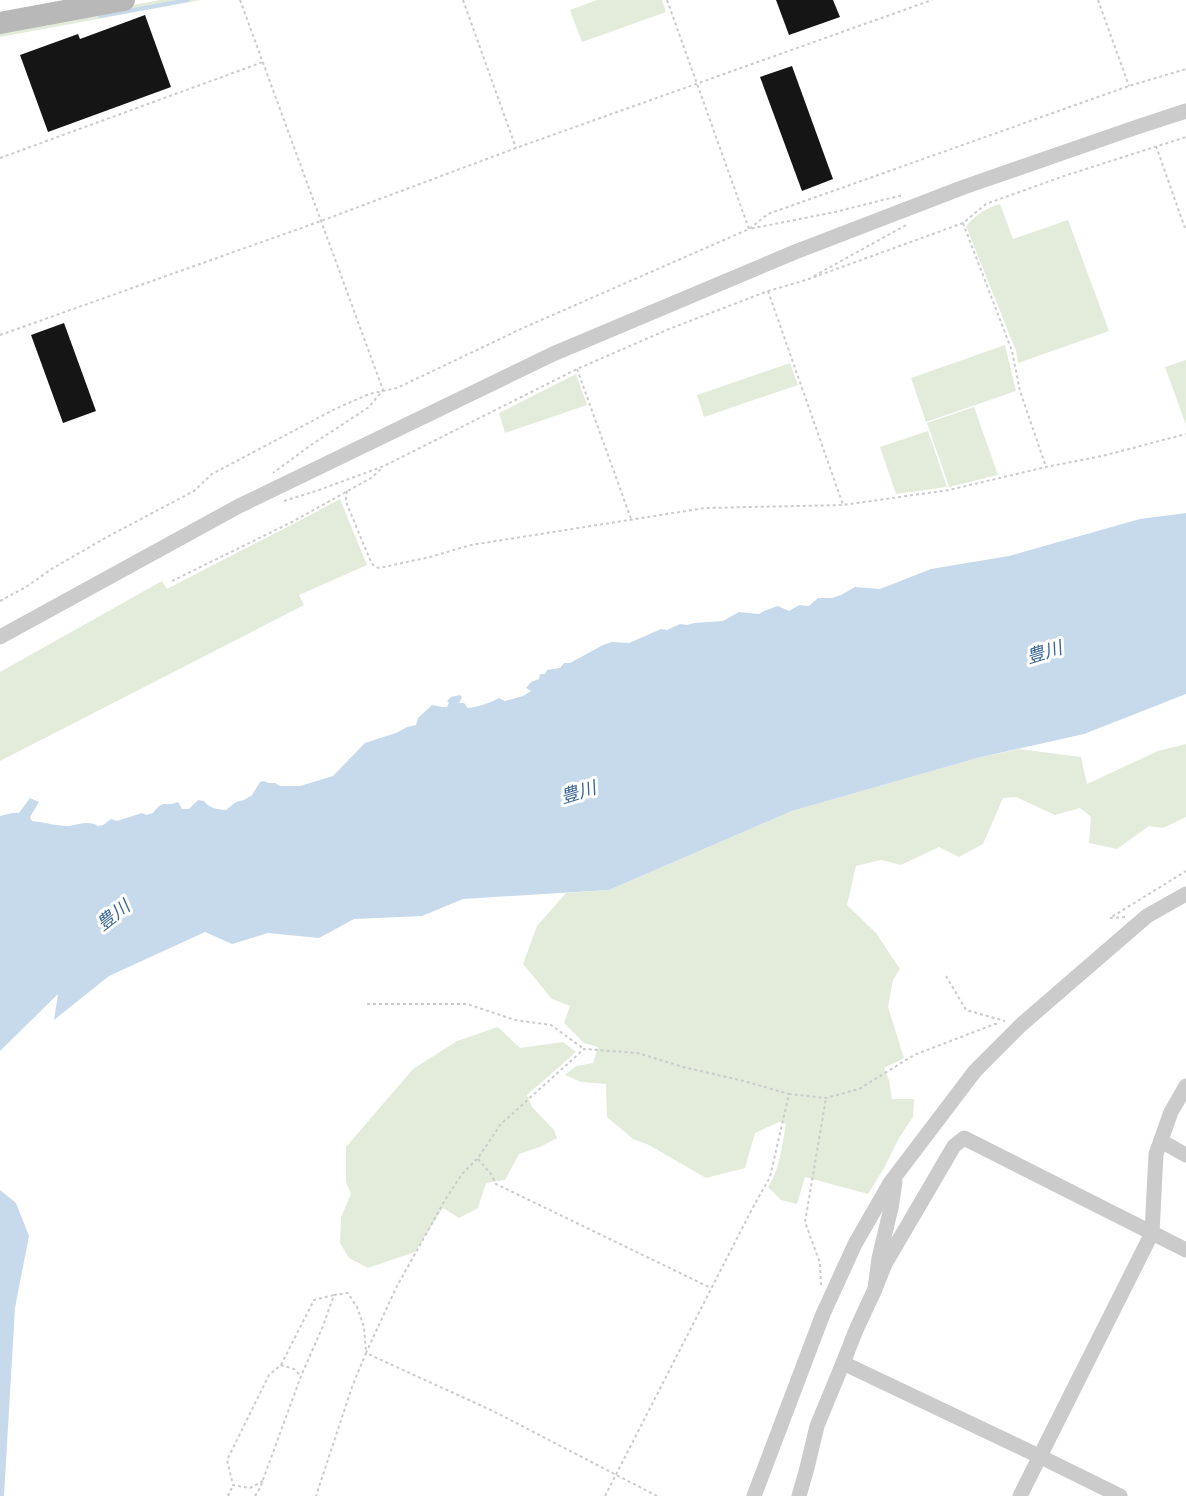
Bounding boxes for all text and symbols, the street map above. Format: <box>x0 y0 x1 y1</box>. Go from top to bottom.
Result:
water label: 豊川 <box>1023 634 1067 669</box>
water label: 豊川 <box>557 774 601 809</box>
water label: 豊川 <box>91 893 136 936</box>

